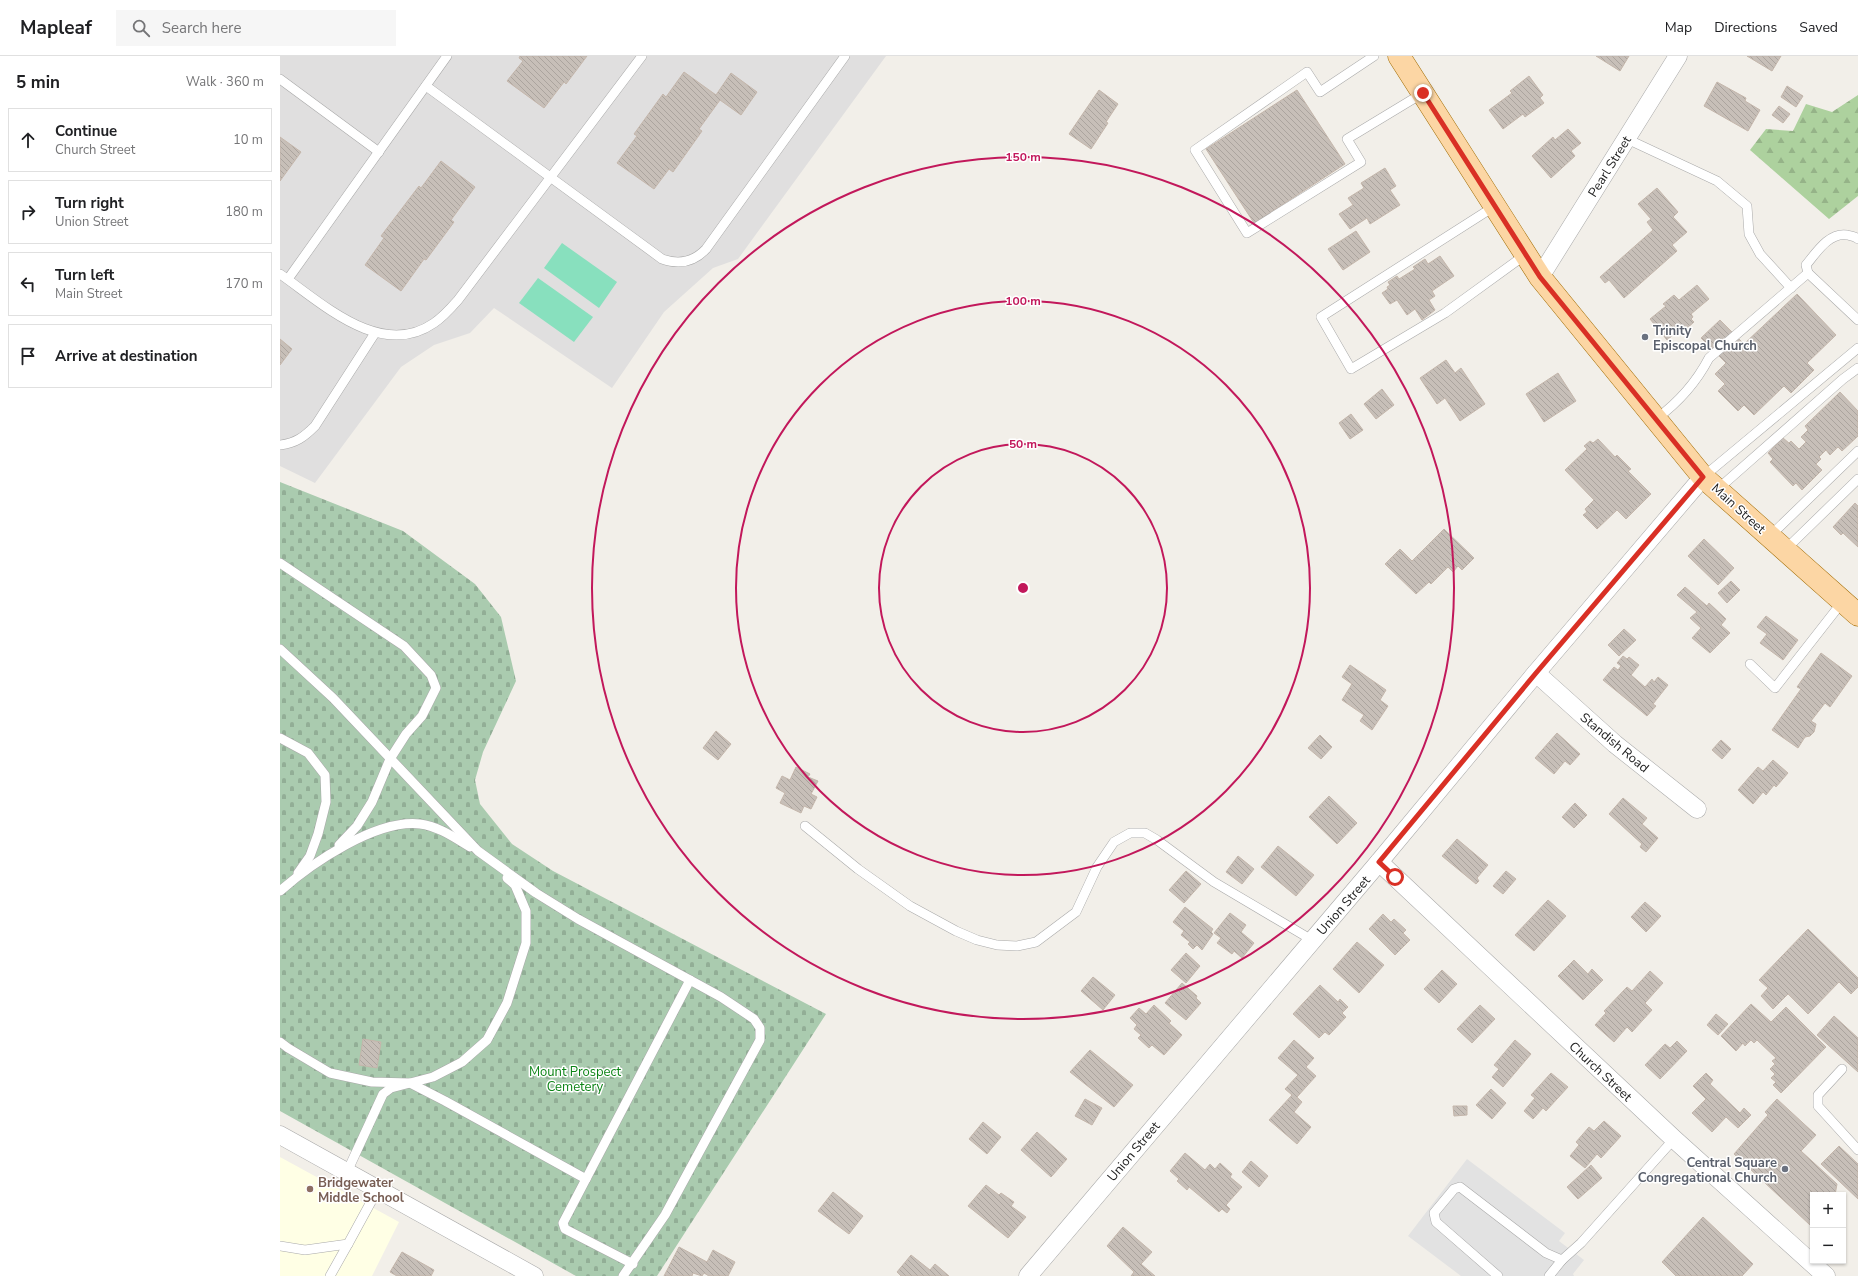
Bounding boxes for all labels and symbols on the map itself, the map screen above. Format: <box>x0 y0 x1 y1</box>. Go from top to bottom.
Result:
route end <box>1414 84 1432 102</box>
street label: Pearl Street <box>1584 132 1636 201</box>
text: 150 m <box>1005 149 1041 165</box>
text: 100 m <box>1005 293 1041 309</box>
place label: Trinity Episcopal Church <box>1653 322 1757 355</box>
marker: Trinity Episcopal Church <box>1640 332 1650 342</box>
text: 50 m <box>1009 436 1037 452</box>
street label: Main Street <box>1707 480 1770 538</box>
centre of rings <box>1016 581 1030 595</box>
street label: Standish Road <box>1576 709 1653 777</box>
route start <box>1386 868 1404 886</box>
street label: Union Street <box>1313 872 1375 939</box>
street label: Church Street <box>1565 1038 1636 1106</box>
park label: Mount Prospect Cemetery <box>529 1063 622 1096</box>
street label: Union Street <box>1103 1117 1164 1186</box>
place label: Central Square Congregational Church <box>1638 1154 1777 1187</box>
marker: Central Square Congregational Church <box>1780 1164 1790 1174</box>
place label: Bridgewater Middle School <box>318 1174 405 1207</box>
marker: Bridgewater Middle School <box>305 1184 315 1194</box>

